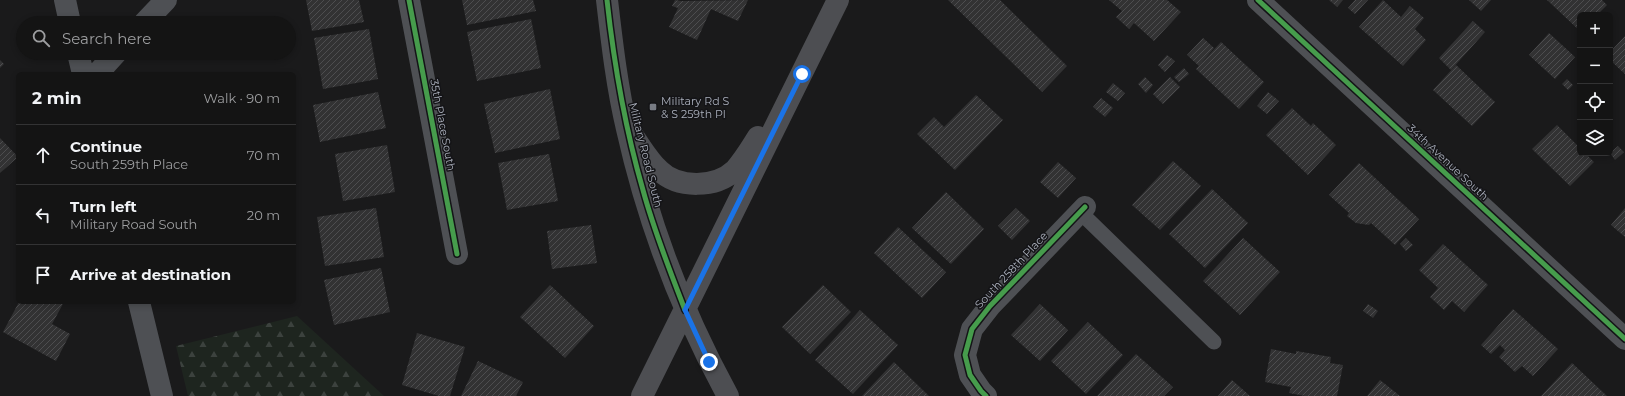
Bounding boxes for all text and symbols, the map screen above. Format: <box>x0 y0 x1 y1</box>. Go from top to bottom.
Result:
map controls <box>1577 12 1613 156</box>
button: + <box>1577 12 1613 48</box>
search box <box>16 16 296 60</box>
icon: search <box>30 27 52 49</box>
text: Search here <box>62 29 151 48</box>
button: − <box>1577 48 1613 84</box>
route start <box>793 65 811 83</box>
street label: 35th Place South <box>427 78 459 172</box>
button: locate <box>1577 84 1613 120</box>
text: 2 min <box>32 88 82 108</box>
text: Walk · 90 m <box>204 90 280 106</box>
place label: Military Rd S & S 259th Pl <box>661 94 729 121</box>
street label: Military Road South <box>626 101 666 209</box>
marker: Military Rd S & S 259th Pl <box>648 102 658 112</box>
button: layers <box>1577 120 1613 156</box>
street label: 34th Avenue South <box>1405 121 1491 203</box>
text: Continue <box>70 137 142 156</box>
icon: ahead <box>32 144 54 166</box>
text: 70 m <box>247 147 280 163</box>
text: South 259th Place <box>70 156 188 172</box>
text: Turn left <box>70 197 137 216</box>
icon: left <box>32 204 54 226</box>
text: 20 m <box>247 207 280 223</box>
text: Military Road South <box>70 216 197 232</box>
street label: South 258th Place <box>972 228 1051 311</box>
icon: arrive <box>32 264 54 286</box>
text: Arrive at destination <box>70 265 231 284</box>
route end <box>700 353 718 371</box>

